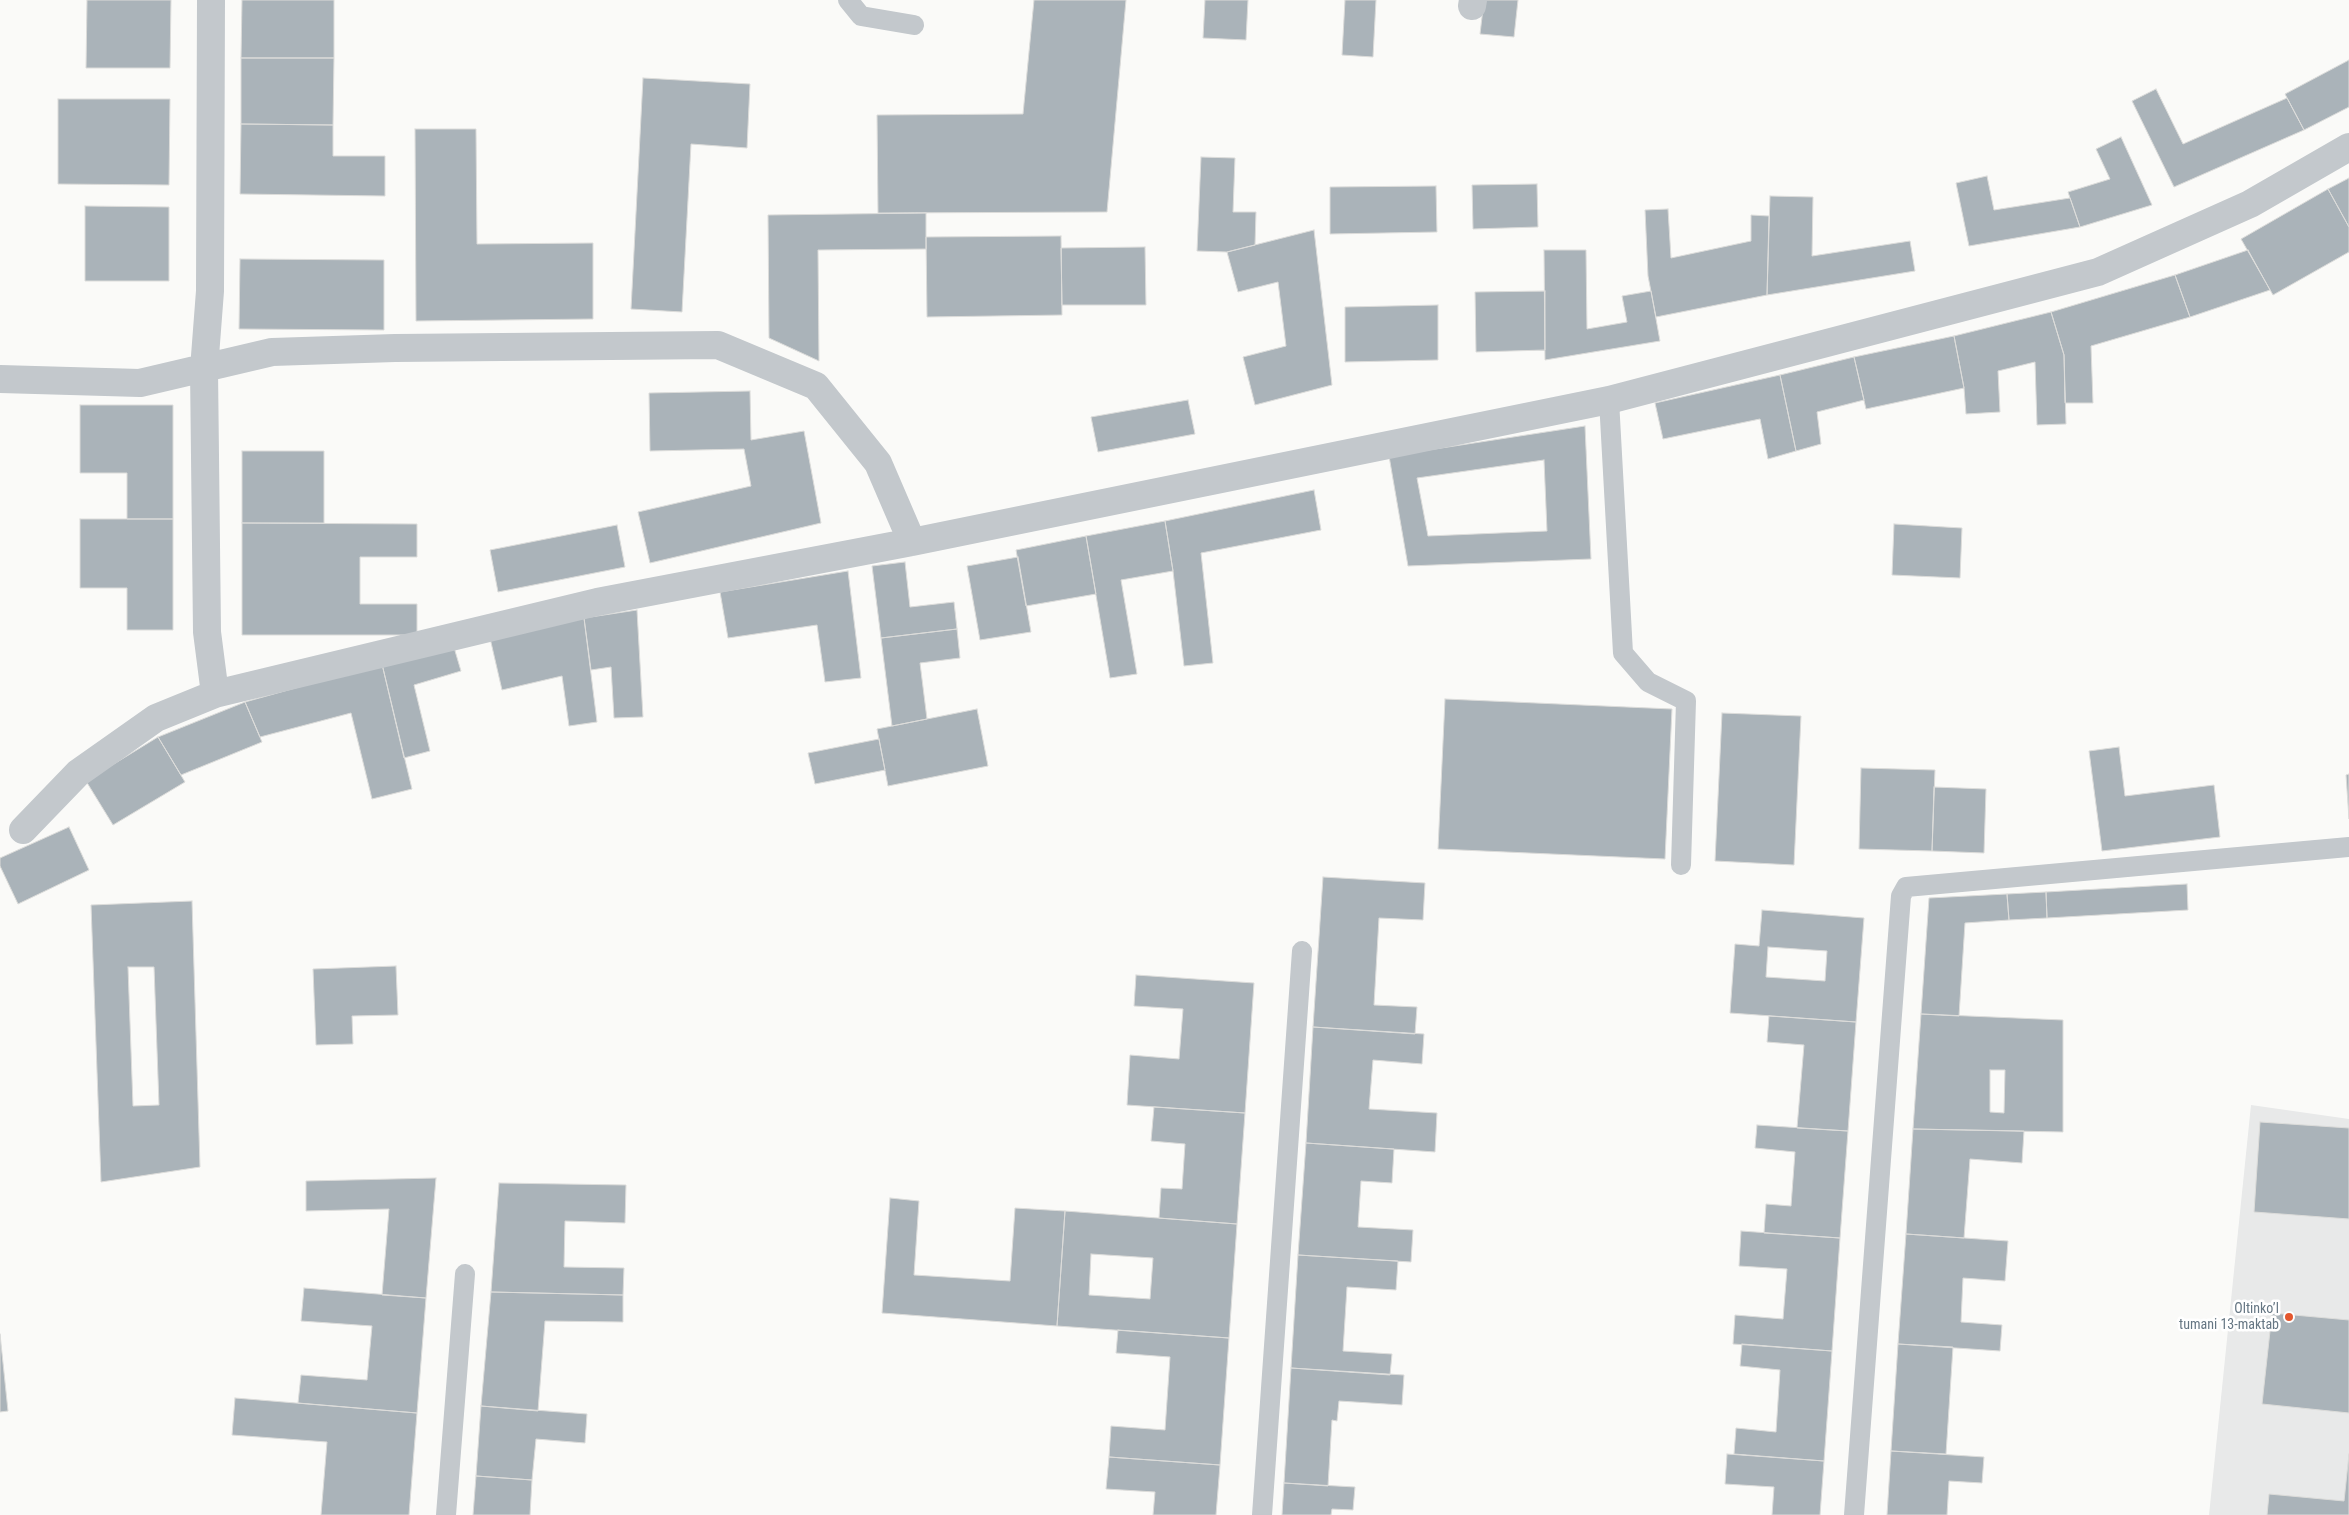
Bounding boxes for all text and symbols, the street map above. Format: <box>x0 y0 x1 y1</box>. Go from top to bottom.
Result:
place label: Oltinko’l tumani 13-maktab <box>2179 1301 2279 1334</box>
marker: Oltinko’l tumani 13-maktab <box>2283 1311 2295 1323</box>

